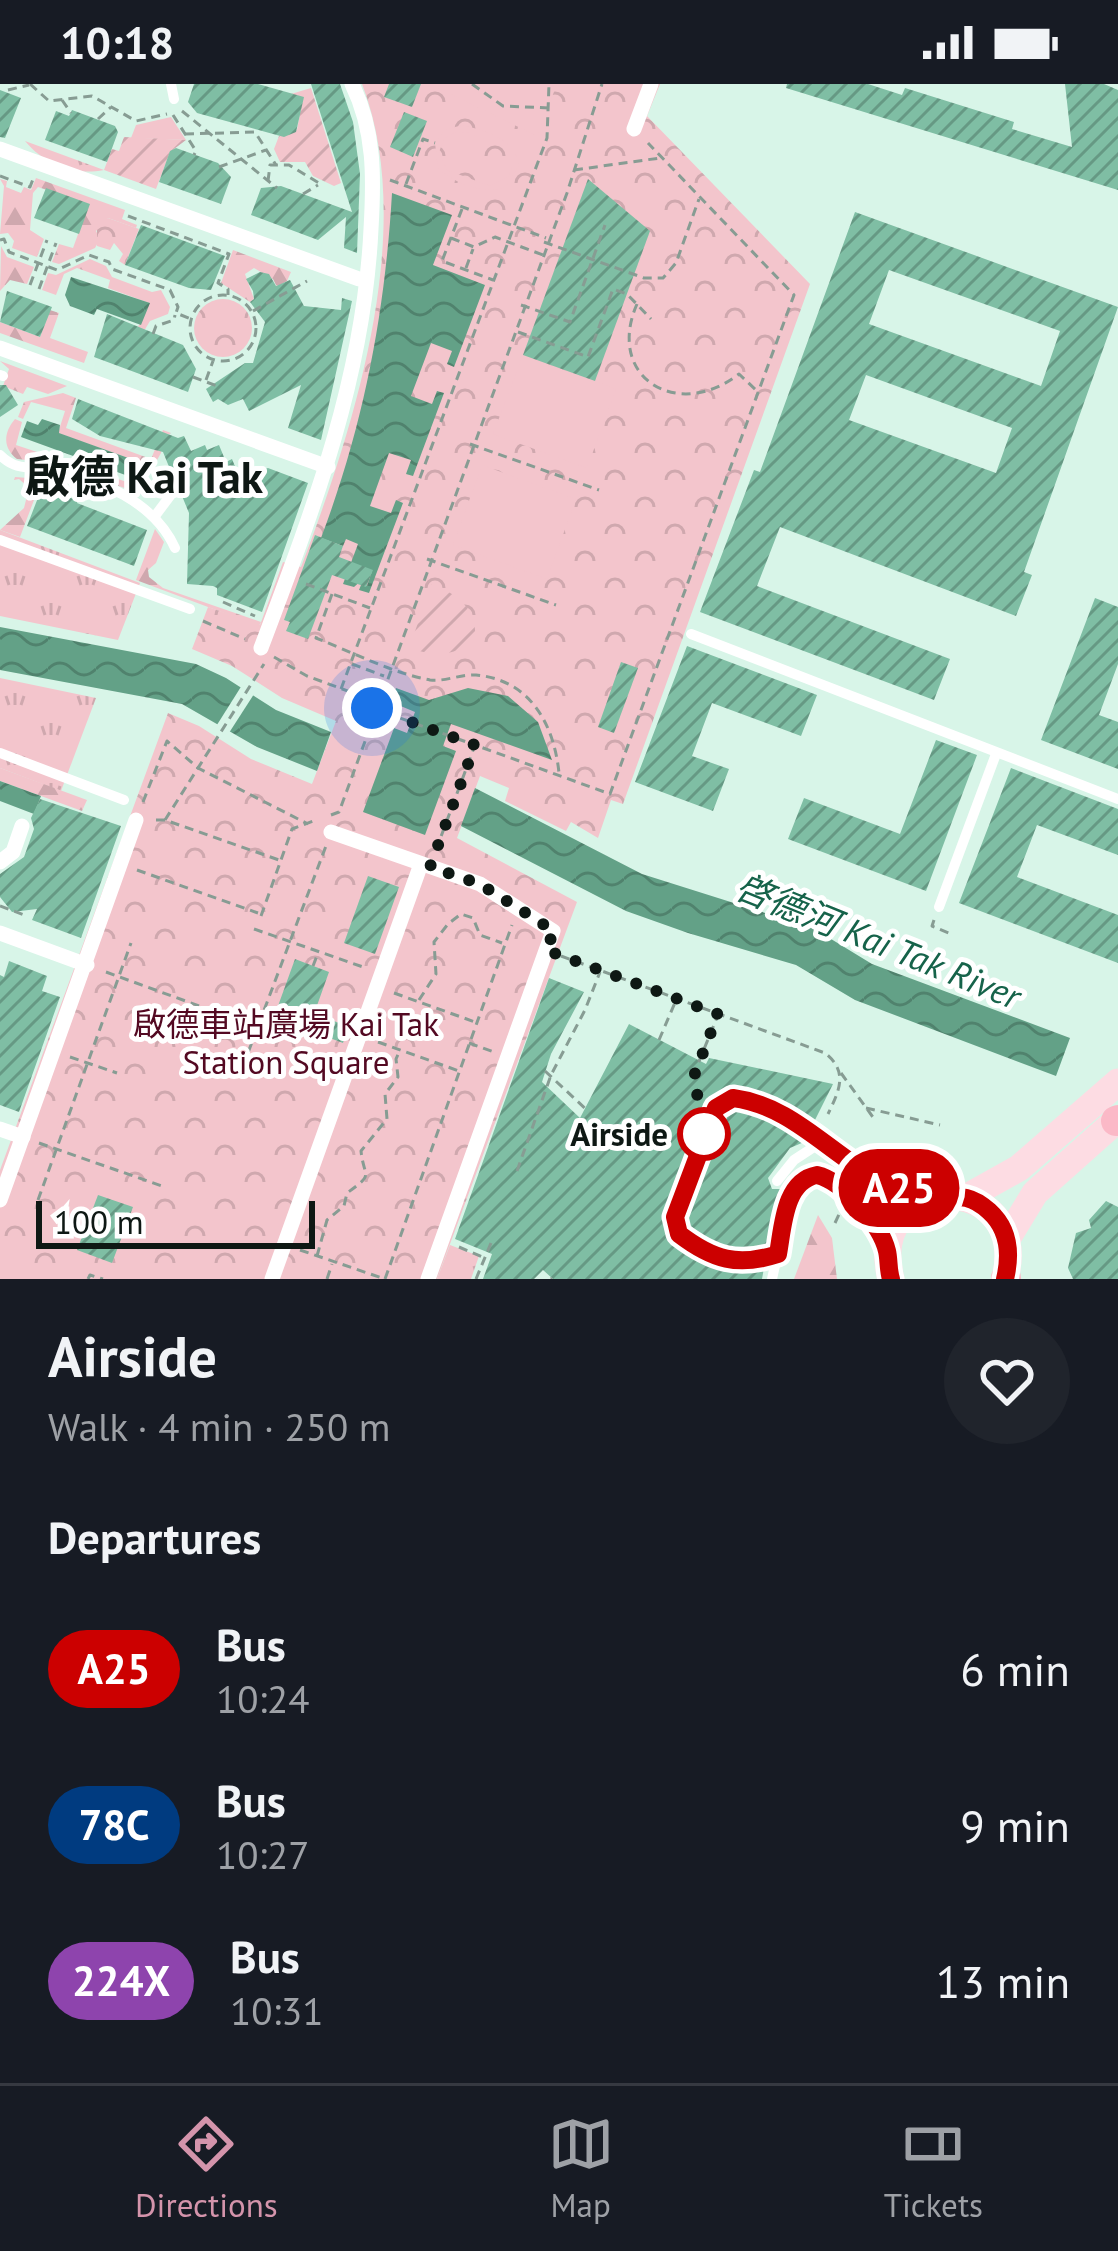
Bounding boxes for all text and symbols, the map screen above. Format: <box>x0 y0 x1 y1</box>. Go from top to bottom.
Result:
text: 10:18 <box>60 13 174 71</box>
district label: 啟德 Kai Tak <box>25 447 264 505</box>
your location <box>342 678 402 738</box>
water label: 啓德河 Kai Tak River <box>729 862 1030 1020</box>
park label: 啟德車站廣場 Kai Tak Station Square <box>133 1002 439 1083</box>
marker: Airside <box>679 1109 729 1159</box>
place label: Airside <box>570 1112 668 1155</box>
line badge: A25 <box>830 1149 968 1227</box>
text: A25 <box>862 1160 936 1215</box>
scale bar <box>36 1195 315 1248</box>
text: 100 m <box>54 1200 144 1243</box>
button: heart <box>944 1318 1070 1444</box>
text: Airside <box>48 1319 217 1393</box>
text: Walk · 4 min · 250 m <box>48 1401 390 1452</box>
text: Departures <box>48 1508 261 1566</box>
text: Bus <box>216 1615 286 1673</box>
text: 6 min <box>960 1640 1070 1698</box>
text: A25 <box>77 1641 151 1696</box>
text: 10:24 <box>216 1673 310 1724</box>
text: Bus <box>216 1771 286 1829</box>
text: 9 min <box>960 1796 1070 1854</box>
text: 78C <box>78 1797 150 1852</box>
text: 10:27 <box>216 1829 310 1880</box>
text: Bus <box>230 1927 300 1985</box>
text: 13 min <box>936 1952 1070 2010</box>
text: 224X <box>72 1953 170 2008</box>
text: 10:31 <box>230 1985 324 2036</box>
tab: Directions <box>135 2111 278 2226</box>
tab: Map <box>548 2111 614 2226</box>
tab: Tickets <box>884 2111 983 2226</box>

